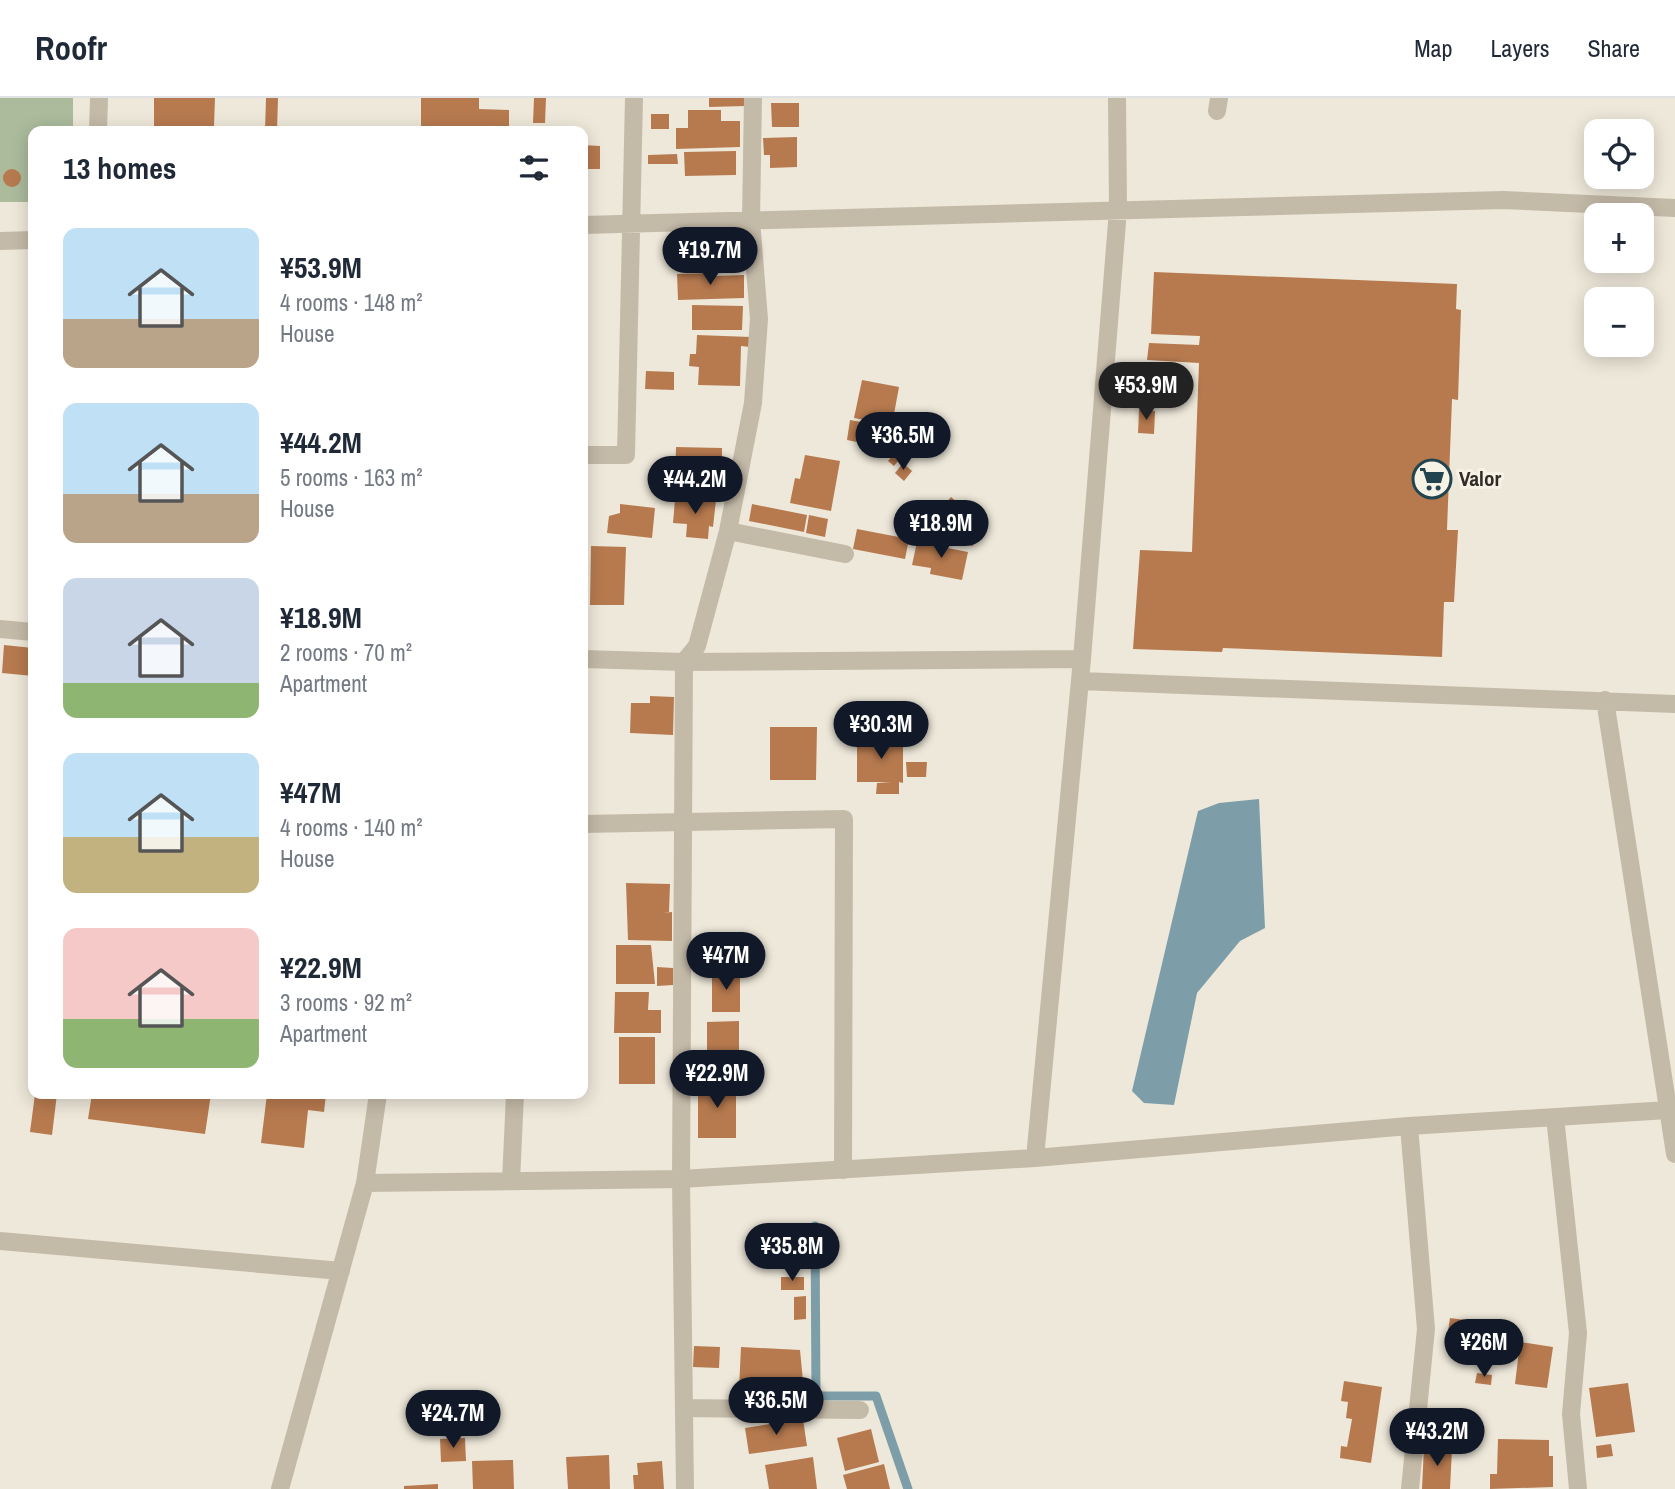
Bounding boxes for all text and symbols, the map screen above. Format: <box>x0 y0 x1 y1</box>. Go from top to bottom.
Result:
text: Roofr <box>35 26 107 70</box>
text: Map <box>1414 32 1452 64</box>
text: Layers <box>1490 32 1549 64</box>
text: Share <box>1587 32 1640 64</box>
map controls <box>1584 119 1654 357</box>
button: locate <box>1584 119 1654 189</box>
text: 13 homes <box>63 148 177 188</box>
icon: filters <box>515 149 553 187</box>
button: + <box>1584 203 1654 273</box>
pin: ¥19.7M <box>653 228 767 287</box>
text: ¥19.7M <box>679 234 741 265</box>
text: ¥53.9M <box>280 247 362 287</box>
icon: home <box>119 256 203 340</box>
text: 4 rooms · 148 m² <box>280 287 423 318</box>
button: − <box>1584 287 1654 357</box>
text: House <box>280 318 335 349</box>
pin: ¥53.9M <box>1089 362 1203 422</box>
text: ¥53.9M <box>1115 369 1177 400</box>
pin: ¥36.5M <box>846 412 960 472</box>
text: ¥36.5M <box>872 419 934 450</box>
text: ¥44.2M <box>280 422 362 462</box>
icon: home <box>119 431 203 515</box>
pin: ¥44.2M <box>638 456 752 516</box>
supermarket icon: Valor <box>1411 458 1453 500</box>
text: 5 rooms · 163 m² <box>280 462 423 493</box>
text: ¥44.2M <box>664 463 726 494</box>
place label: Valor <box>1459 464 1501 493</box>
text: House <box>280 493 335 524</box>
pin: ¥18.9M <box>884 500 998 560</box>
text: ¥18.9M <box>910 507 972 538</box>
text: ¥18.9M <box>280 597 362 637</box>
icon: home <box>119 606 203 690</box>
text: 2 rooms · 70 m² <box>280 637 412 668</box>
text: Apartment <box>280 668 367 699</box>
pin: ¥30.3M <box>824 702 938 761</box>
text: ¥30.3M <box>850 708 912 739</box>
text: ¥47M <box>280 772 342 812</box>
icon: home <box>119 781 203 865</box>
text: 4 rooms · 140 m² <box>280 812 423 843</box>
text: House <box>280 843 335 874</box>
pin: ¥47M <box>685 932 767 992</box>
text: ¥47M <box>702 939 750 970</box>
text: ¥22.9M <box>280 947 362 987</box>
icon: home <box>119 956 203 1040</box>
text: 3 rooms · 92 m² <box>280 987 412 1018</box>
text: Apartment <box>280 1018 367 1049</box>
pin: ¥22.9M <box>660 1051 774 1110</box>
text: ¥22.9M <box>686 1057 748 1088</box>
pin: ¥35.8M <box>735 1224 849 1283</box>
text: ¥35.8M <box>761 1230 823 1261</box>
pin: ¥26M <box>1443 1320 1525 1379</box>
text: ¥26M <box>1460 1326 1508 1357</box>
pin: ¥36.5M <box>719 1378 833 1437</box>
text: ¥36.5M <box>745 1384 807 1415</box>
pin: ¥24.7M <box>396 1390 510 1450</box>
text: ¥24.7M <box>422 1397 484 1428</box>
pin: ¥43.2M <box>1380 1408 1494 1468</box>
text: ¥43.2M <box>1406 1415 1468 1446</box>

